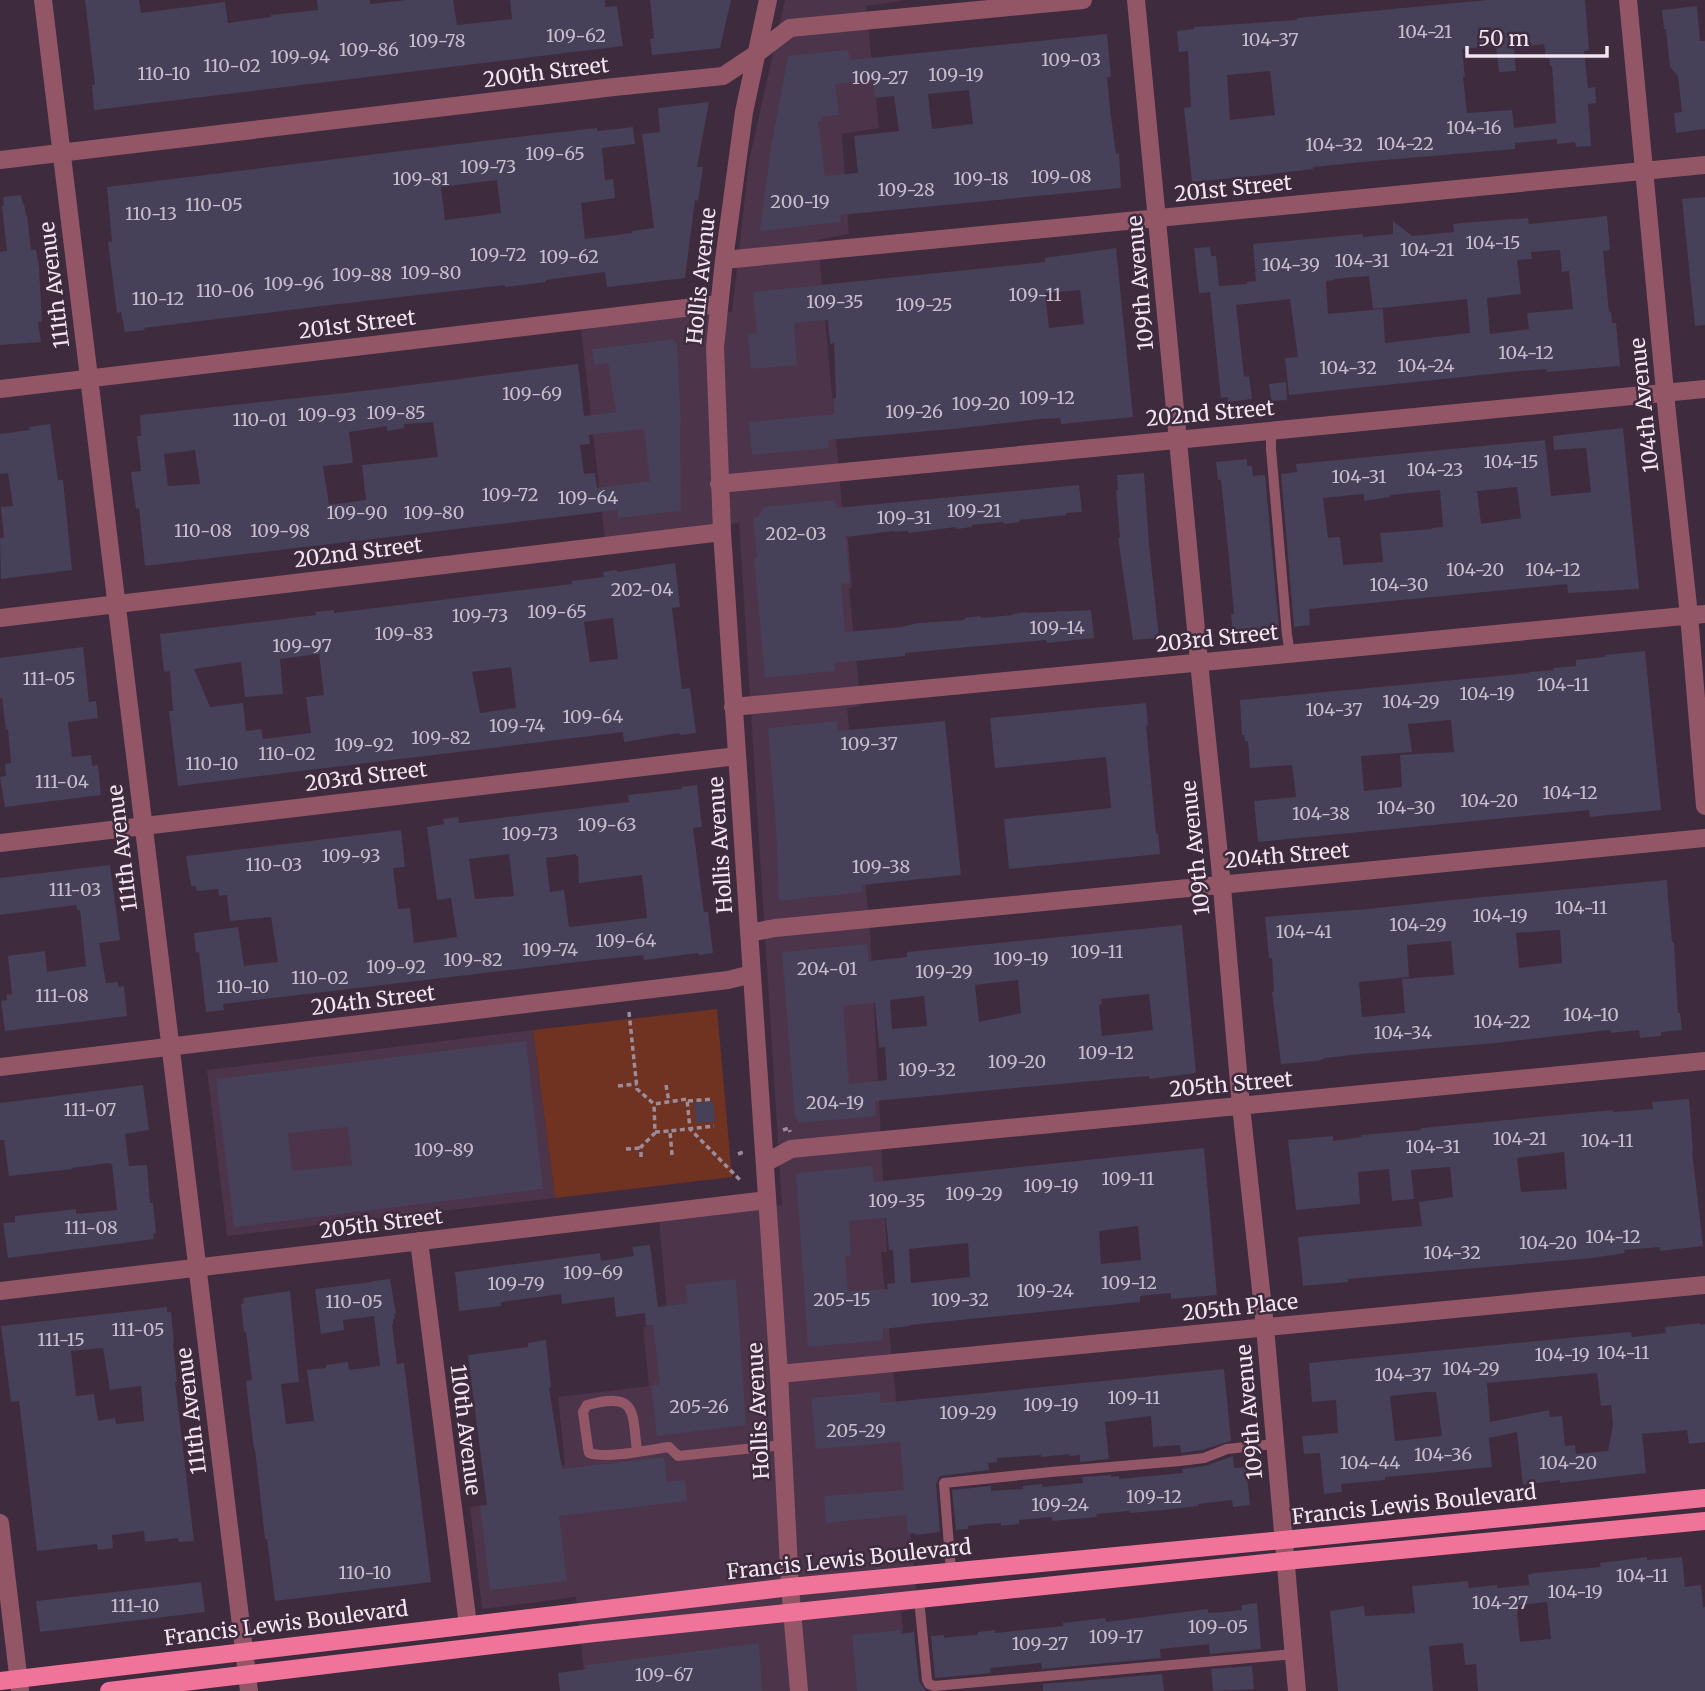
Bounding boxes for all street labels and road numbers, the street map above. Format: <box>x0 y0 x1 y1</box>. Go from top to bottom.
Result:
street label: 200th Street <box>482 51 610 93</box>
street label: 201st Street <box>1173 168 1293 208</box>
street label: Hollis Avenue <box>680 206 722 346</box>
street label: 109th Avenue <box>1121 214 1159 352</box>
street label: 111th Avenue <box>33 220 75 350</box>
street label: 201st Street <box>297 303 417 345</box>
street label: 104th Avenue <box>1624 336 1664 474</box>
street label: 202nd Street <box>1145 394 1275 432</box>
street label: 202nd Street <box>292 531 424 573</box>
street label: 203rd Street <box>1155 618 1279 658</box>
street label: 203rd Street <box>303 755 429 797</box>
street label: Hollis Avenue <box>702 775 738 914</box>
street label: 109th Avenue <box>1174 779 1216 917</box>
street label: 111th Avenue <box>101 783 143 913</box>
street label: 204th Street <box>1224 836 1350 874</box>
street label: 204th Street <box>309 979 437 1021</box>
street label: 205th Street <box>1168 1065 1294 1103</box>
street label: 205th Street <box>318 1202 444 1244</box>
street label: 205th Place <box>1181 1288 1299 1326</box>
street label: Hollis Avenue <box>741 1342 775 1480</box>
street label: 109th Avenue <box>1230 1343 1268 1481</box>
street label: 111th Avenue <box>170 1346 212 1476</box>
street label: 110th Avenue <box>445 1363 487 1497</box>
street label: Francis Lewis Boulevard <box>1290 1478 1538 1530</box>
street label: Francis Lewis Boulevard <box>725 1533 973 1585</box>
street label: Francis Lewis Boulevard <box>162 1595 410 1651</box>

